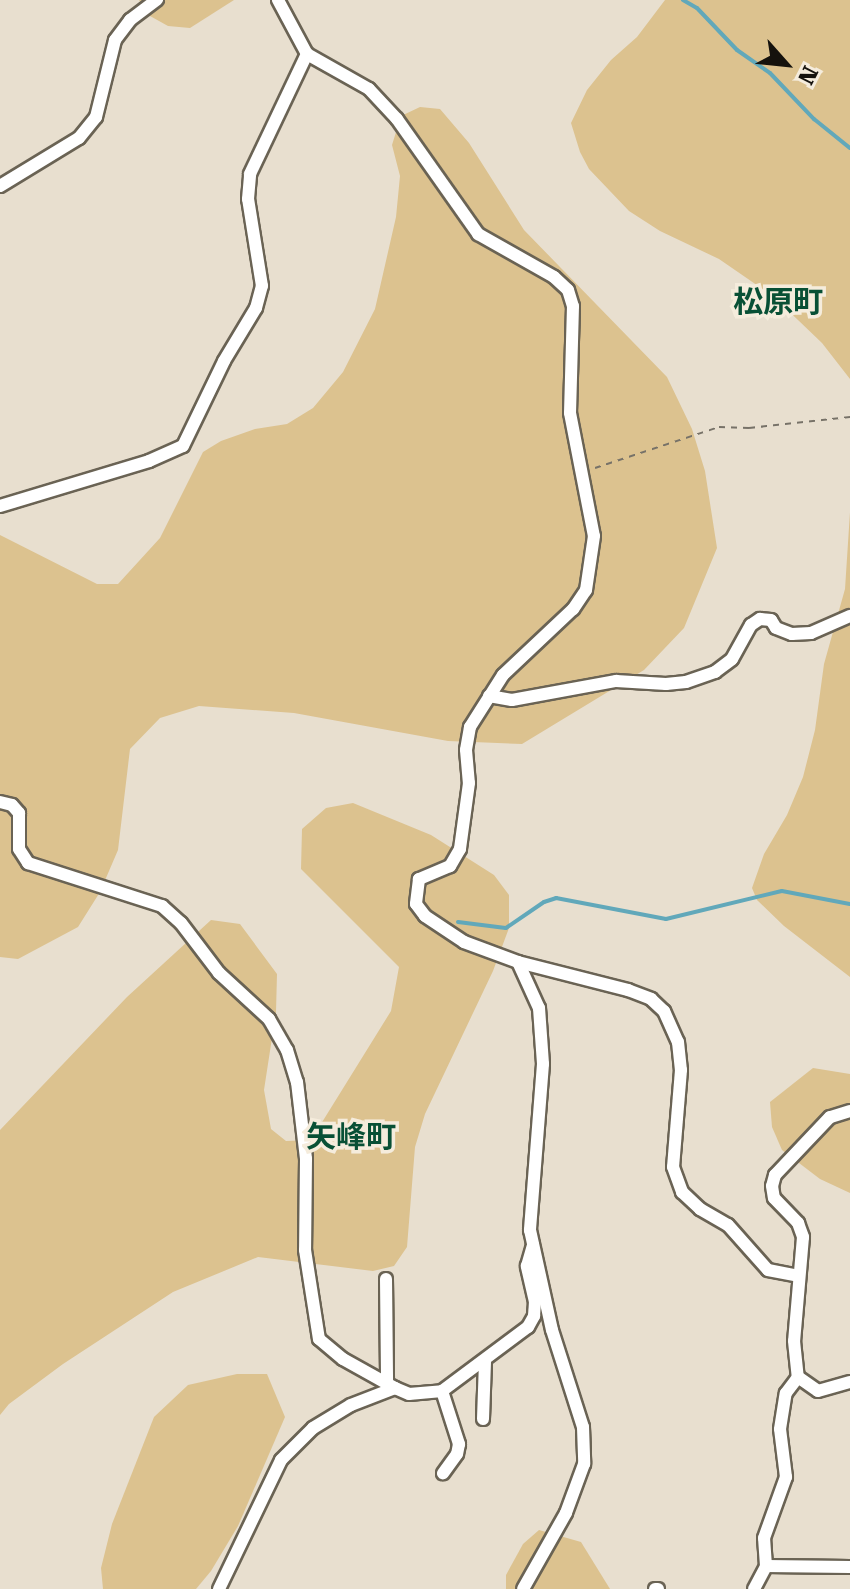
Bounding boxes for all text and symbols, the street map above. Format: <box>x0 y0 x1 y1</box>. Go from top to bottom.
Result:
north arrow <box>746 24 826 104</box>
text: N <box>793 62 823 88</box>
district label: 松原町 <box>733 284 823 320</box>
district label: 矢峰町 <box>306 1119 396 1155</box>

